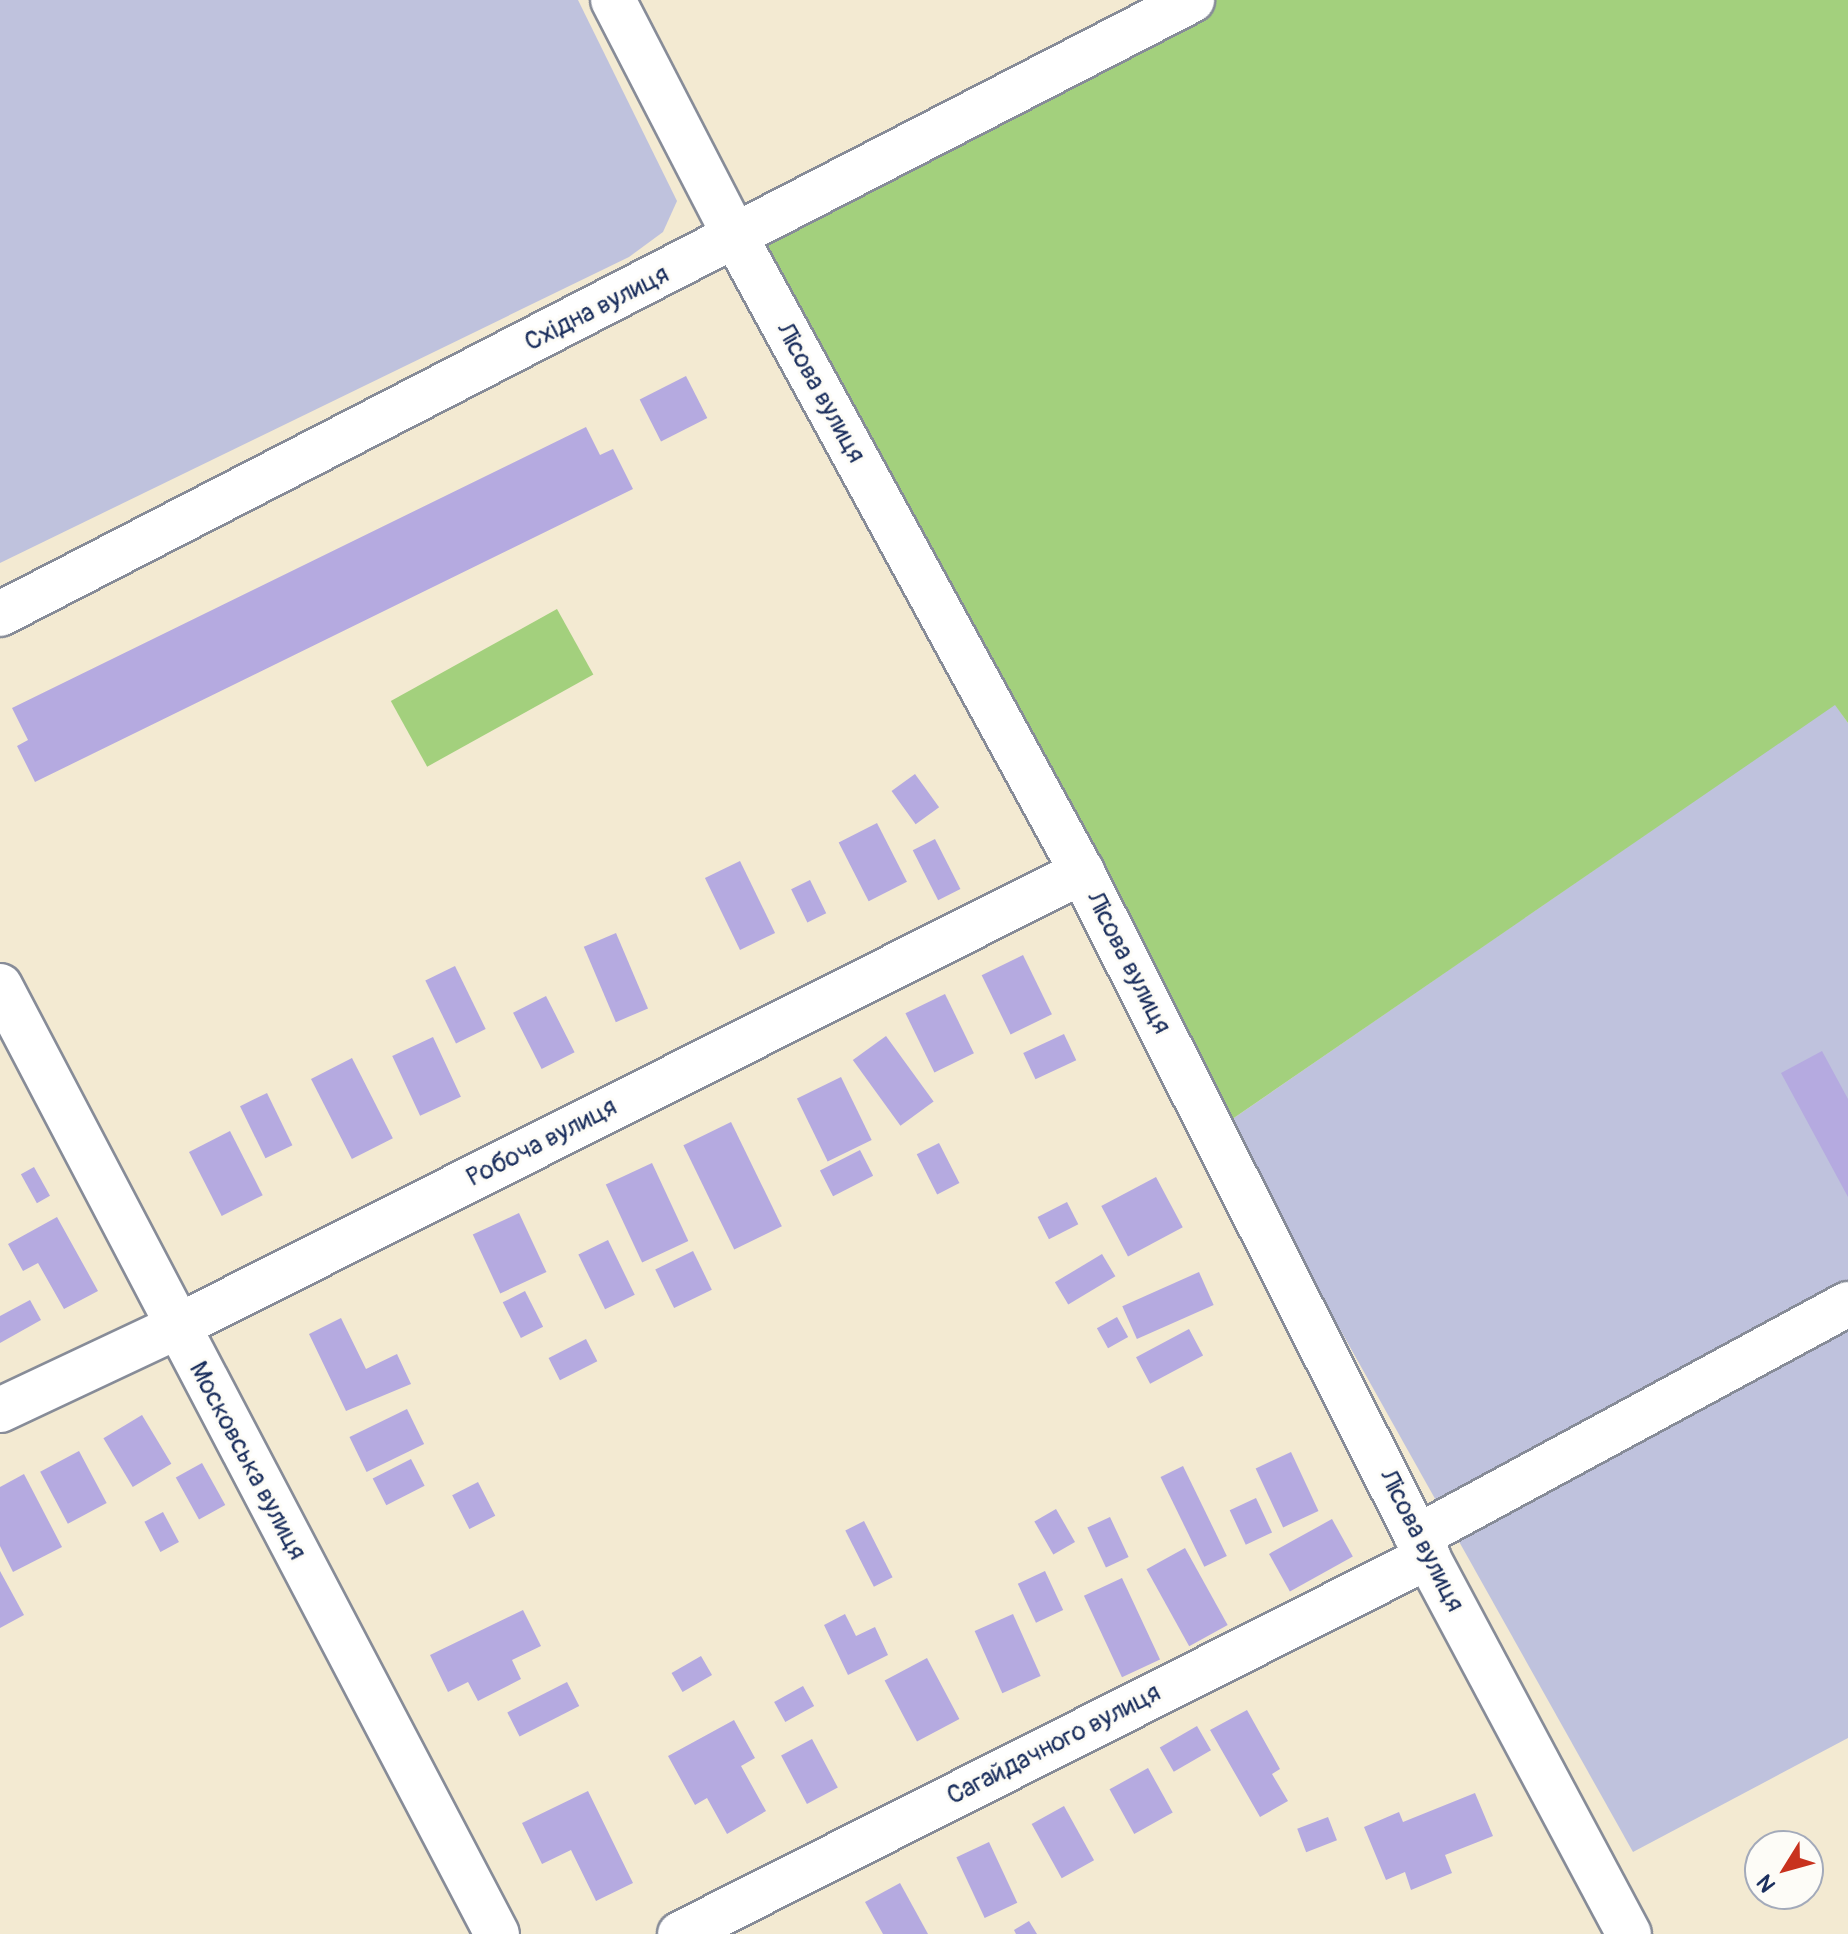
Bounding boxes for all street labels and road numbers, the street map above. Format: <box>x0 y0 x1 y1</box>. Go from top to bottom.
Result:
street label: Східна вулиця <box>520 259 674 359</box>
street label: Лісова вулиця <box>769 317 871 469</box>
street label: Лісова вулиця <box>1079 887 1177 1039</box>
street label: Робоча вулиця <box>462 1092 622 1194</box>
street label: Московська вулиця <box>182 1357 312 1565</box>
street label: Лісова вулиця <box>1372 1465 1470 1617</box>
street label: Сагайдачного вулиця <box>942 1678 1166 1812</box>

